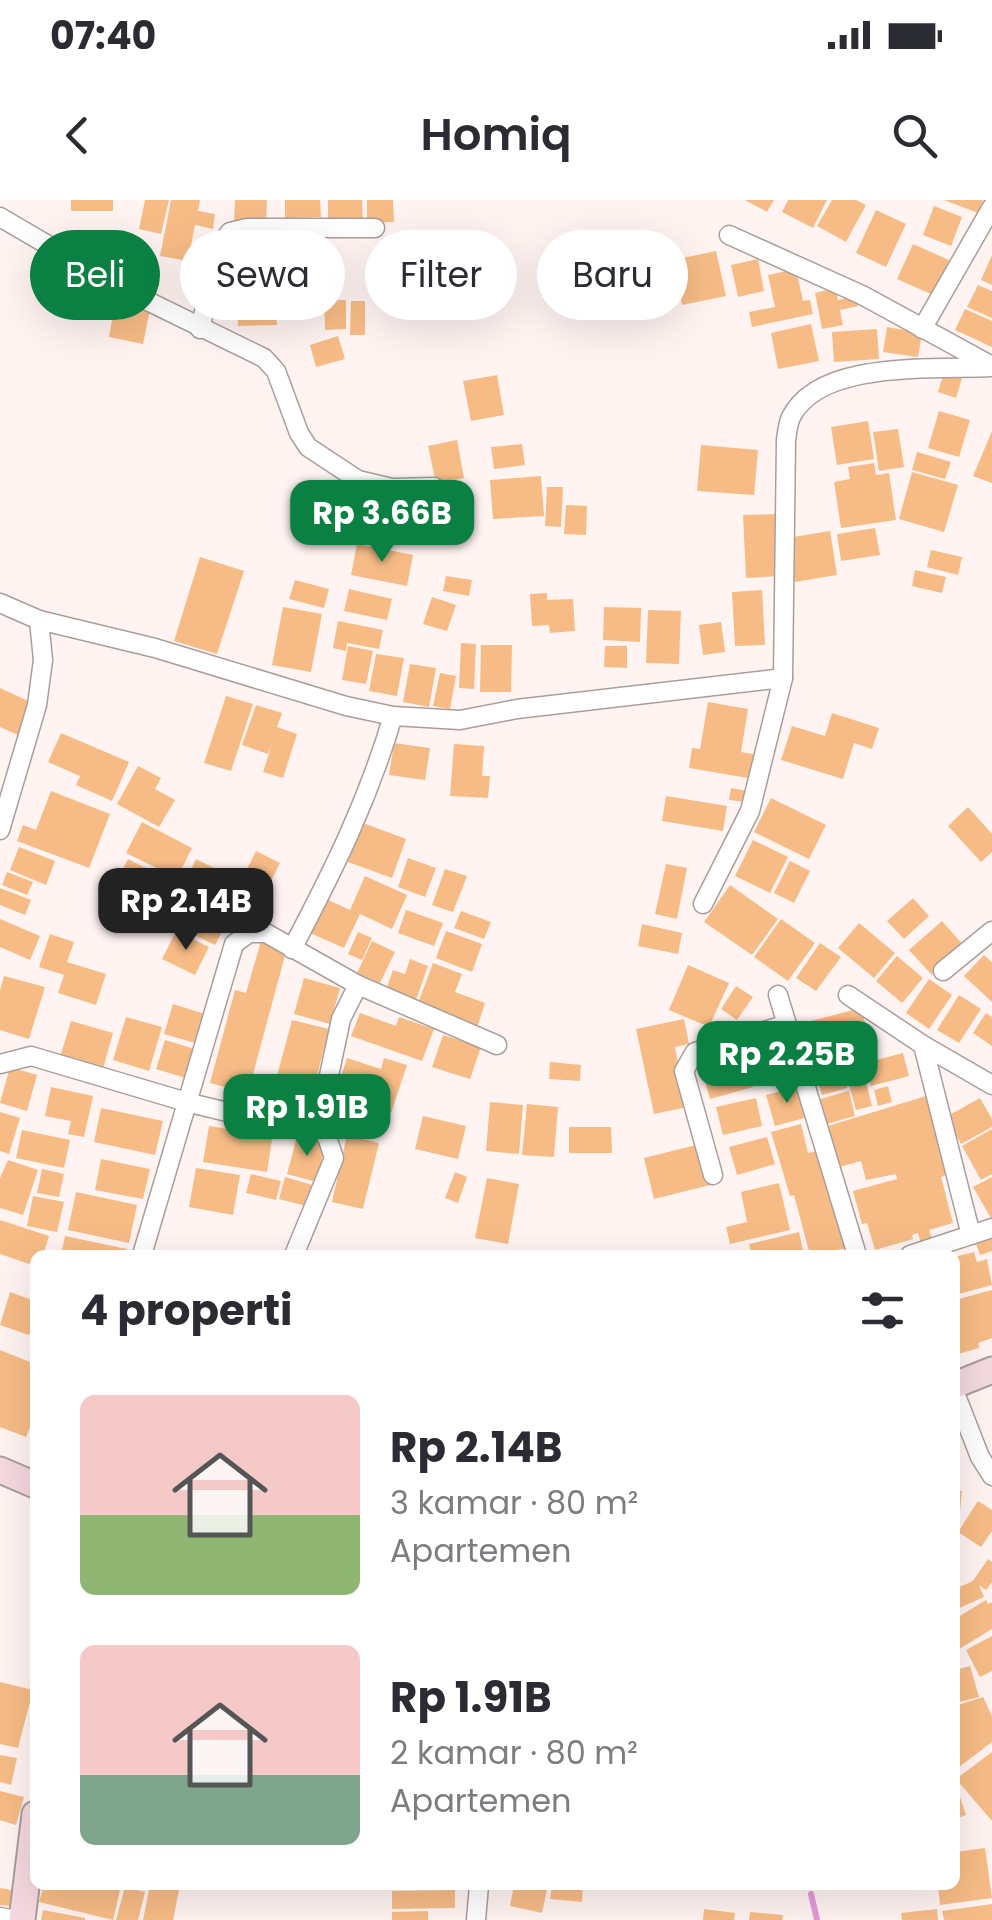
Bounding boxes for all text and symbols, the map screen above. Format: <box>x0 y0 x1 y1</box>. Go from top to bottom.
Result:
text: 07:40 <box>50 9 156 62</box>
text: Homiq <box>420 103 572 166</box>
icon: back <box>50 108 105 163</box>
icon: search <box>887 108 942 163</box>
chip: Beli <box>30 230 160 320</box>
chip: Sewa <box>180 230 345 320</box>
chip: Filter <box>365 230 517 320</box>
chip: Baru <box>537 230 688 320</box>
pin: Rp 3.66B <box>279 480 485 565</box>
text: Rp 3.66B <box>312 490 452 535</box>
pin: Rp 2.14B <box>83 868 289 953</box>
text: Rp 2.14B <box>120 878 252 923</box>
pin: Rp 2.25B <box>684 1021 890 1106</box>
text: Rp 2.25B <box>719 1031 855 1076</box>
pin: Rp 1.91B <box>204 1074 410 1159</box>
text: Rp 1.91B <box>245 1084 369 1129</box>
text: 4 properti <box>80 1281 292 1340</box>
icon: filters <box>855 1283 910 1338</box>
text: Rp 2.14B <box>390 1418 563 1477</box>
icon: home <box>160 1435 280 1555</box>
text: 3 kamar · 80 m² <box>390 1480 638 1525</box>
text: Apartemen <box>390 1528 572 1573</box>
text: Rp 1.91B <box>390 1668 552 1727</box>
icon: home <box>160 1685 280 1805</box>
text: 2 kamar · 80 m² <box>390 1730 638 1775</box>
text: Apartemen <box>390 1778 572 1823</box>

